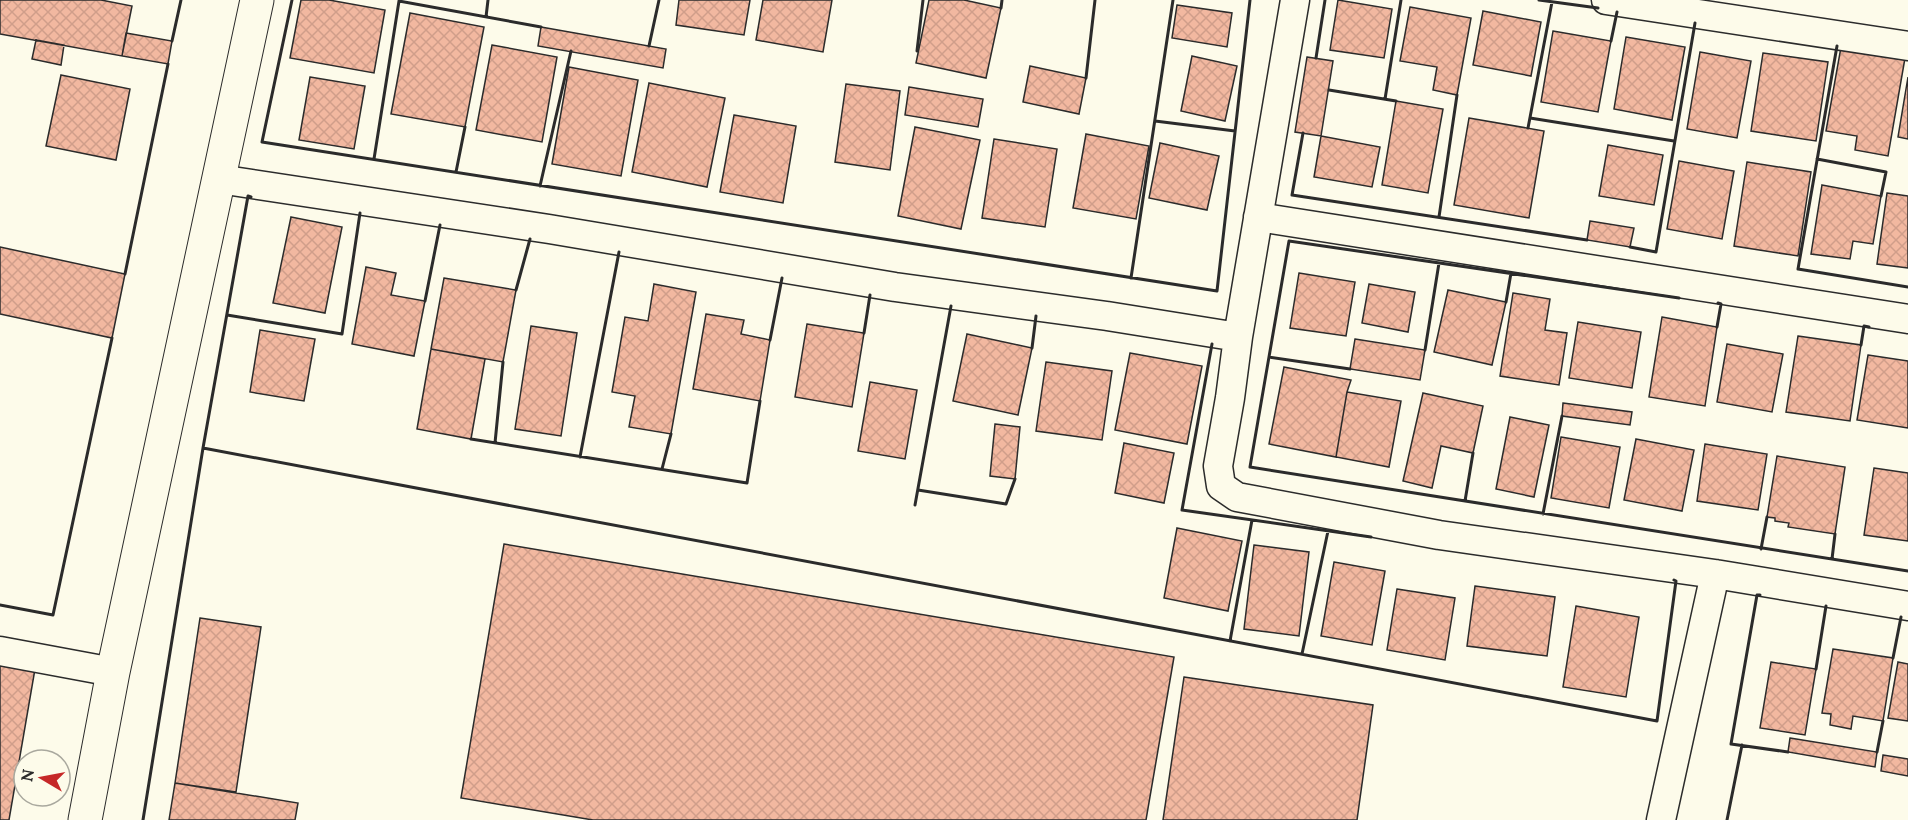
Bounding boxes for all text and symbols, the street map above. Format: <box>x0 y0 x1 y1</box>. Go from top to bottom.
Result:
north arrow <box>12 748 72 808</box>
text: N <box>16 768 38 783</box>

